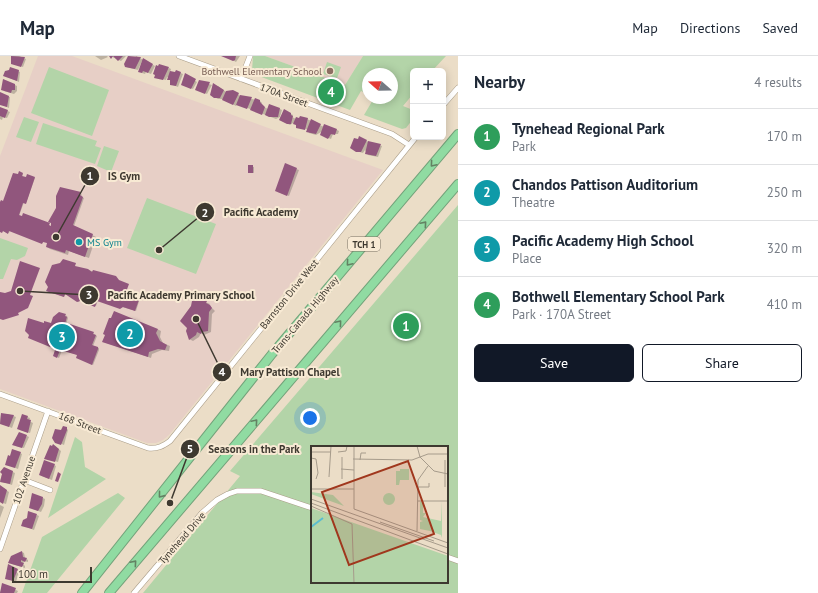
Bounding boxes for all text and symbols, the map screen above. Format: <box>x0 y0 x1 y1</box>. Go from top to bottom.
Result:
text: Map <box>20 16 55 40</box>
text: Map <box>632 19 658 37</box>
text: Directions <box>680 19 740 37</box>
text: Saved <box>762 19 798 37</box>
place label: Bothwell Elementary School <box>201 65 322 78</box>
marker: Bothwell Elementary School <box>325 66 335 76</box>
north arrow <box>362 68 398 104</box>
map controls <box>410 68 446 140</box>
button: + <box>410 68 446 104</box>
text: Nearby <box>474 71 525 93</box>
text: 4 results <box>754 74 802 91</box>
pin: 4 <box>318 77 344 107</box>
street label: 170A Street <box>258 80 310 110</box>
button: − <box>410 104 446 140</box>
text: Tynehead Regional Park <box>512 119 665 138</box>
text: 1 <box>483 128 491 145</box>
text: 170 m <box>767 128 802 145</box>
text: Park <box>512 138 536 155</box>
one-way arrow <box>430 159 437 166</box>
callout: IS Gym <box>80 164 148 187</box>
text: 1 <box>87 168 93 183</box>
text: IS Gym <box>108 169 140 183</box>
text: Chandos Pattison Auditorium <box>512 175 698 194</box>
text: 2 <box>483 184 491 201</box>
text: 250 m <box>767 184 802 201</box>
text: Theatre <box>512 194 555 211</box>
callout: Pacific Academy <box>195 201 306 224</box>
text: 2 <box>202 205 208 220</box>
text: Pacific Academy <box>224 205 299 219</box>
one-way arrow <box>419 221 426 229</box>
text: Pacific Academy High School <box>512 231 694 250</box>
place label: MS Gym <box>87 236 122 249</box>
marker: MS Gym <box>74 237 84 247</box>
road number: TCH 1 <box>348 237 380 251</box>
text: 3 <box>483 240 491 257</box>
text: 320 m <box>767 240 802 257</box>
text: Place <box>512 250 542 267</box>
street label: Barnston Drive West <box>257 256 322 332</box>
one-way arrow <box>346 258 353 265</box>
street label: Trans-Canada Highway <box>269 273 341 356</box>
callout: Pacific Academy Primary School <box>79 283 264 306</box>
text: 3 <box>86 287 92 302</box>
text: Bothwell Elementary School Park <box>512 287 725 306</box>
text: Pacific Academy Primary School <box>107 288 255 302</box>
text: 4 <box>483 296 491 313</box>
text: 410 m <box>767 296 802 313</box>
text: Park · 170A Street <box>512 306 611 323</box>
pin: 1 <box>393 311 419 341</box>
pin: 2 <box>117 319 143 349</box>
one-way arrow <box>335 320 342 328</box>
pin: 3 <box>49 322 75 352</box>
button: Save <box>474 344 634 382</box>
button: Share <box>642 344 802 382</box>
callout: Mary Pattison Chapel <box>212 360 348 383</box>
text: 4 <box>219 364 226 379</box>
text: Mary Pattison Chapel <box>240 365 340 379</box>
your location <box>300 408 320 428</box>
street label: 168 Street <box>57 409 104 437</box>
one-way arrow <box>250 419 258 427</box>
callout: Seasons in the Park <box>180 438 308 461</box>
text: 5 <box>187 441 193 456</box>
text: Seasons in the Park <box>208 442 300 456</box>
inset map <box>311 446 448 583</box>
street label: 102 Avenue <box>10 454 38 506</box>
one-way arrow <box>159 491 166 498</box>
street label: Tynehead Drive <box>156 509 208 567</box>
one-way arrow <box>130 561 137 568</box>
scale bar <box>12 565 92 584</box>
text: 100 m <box>18 567 48 581</box>

